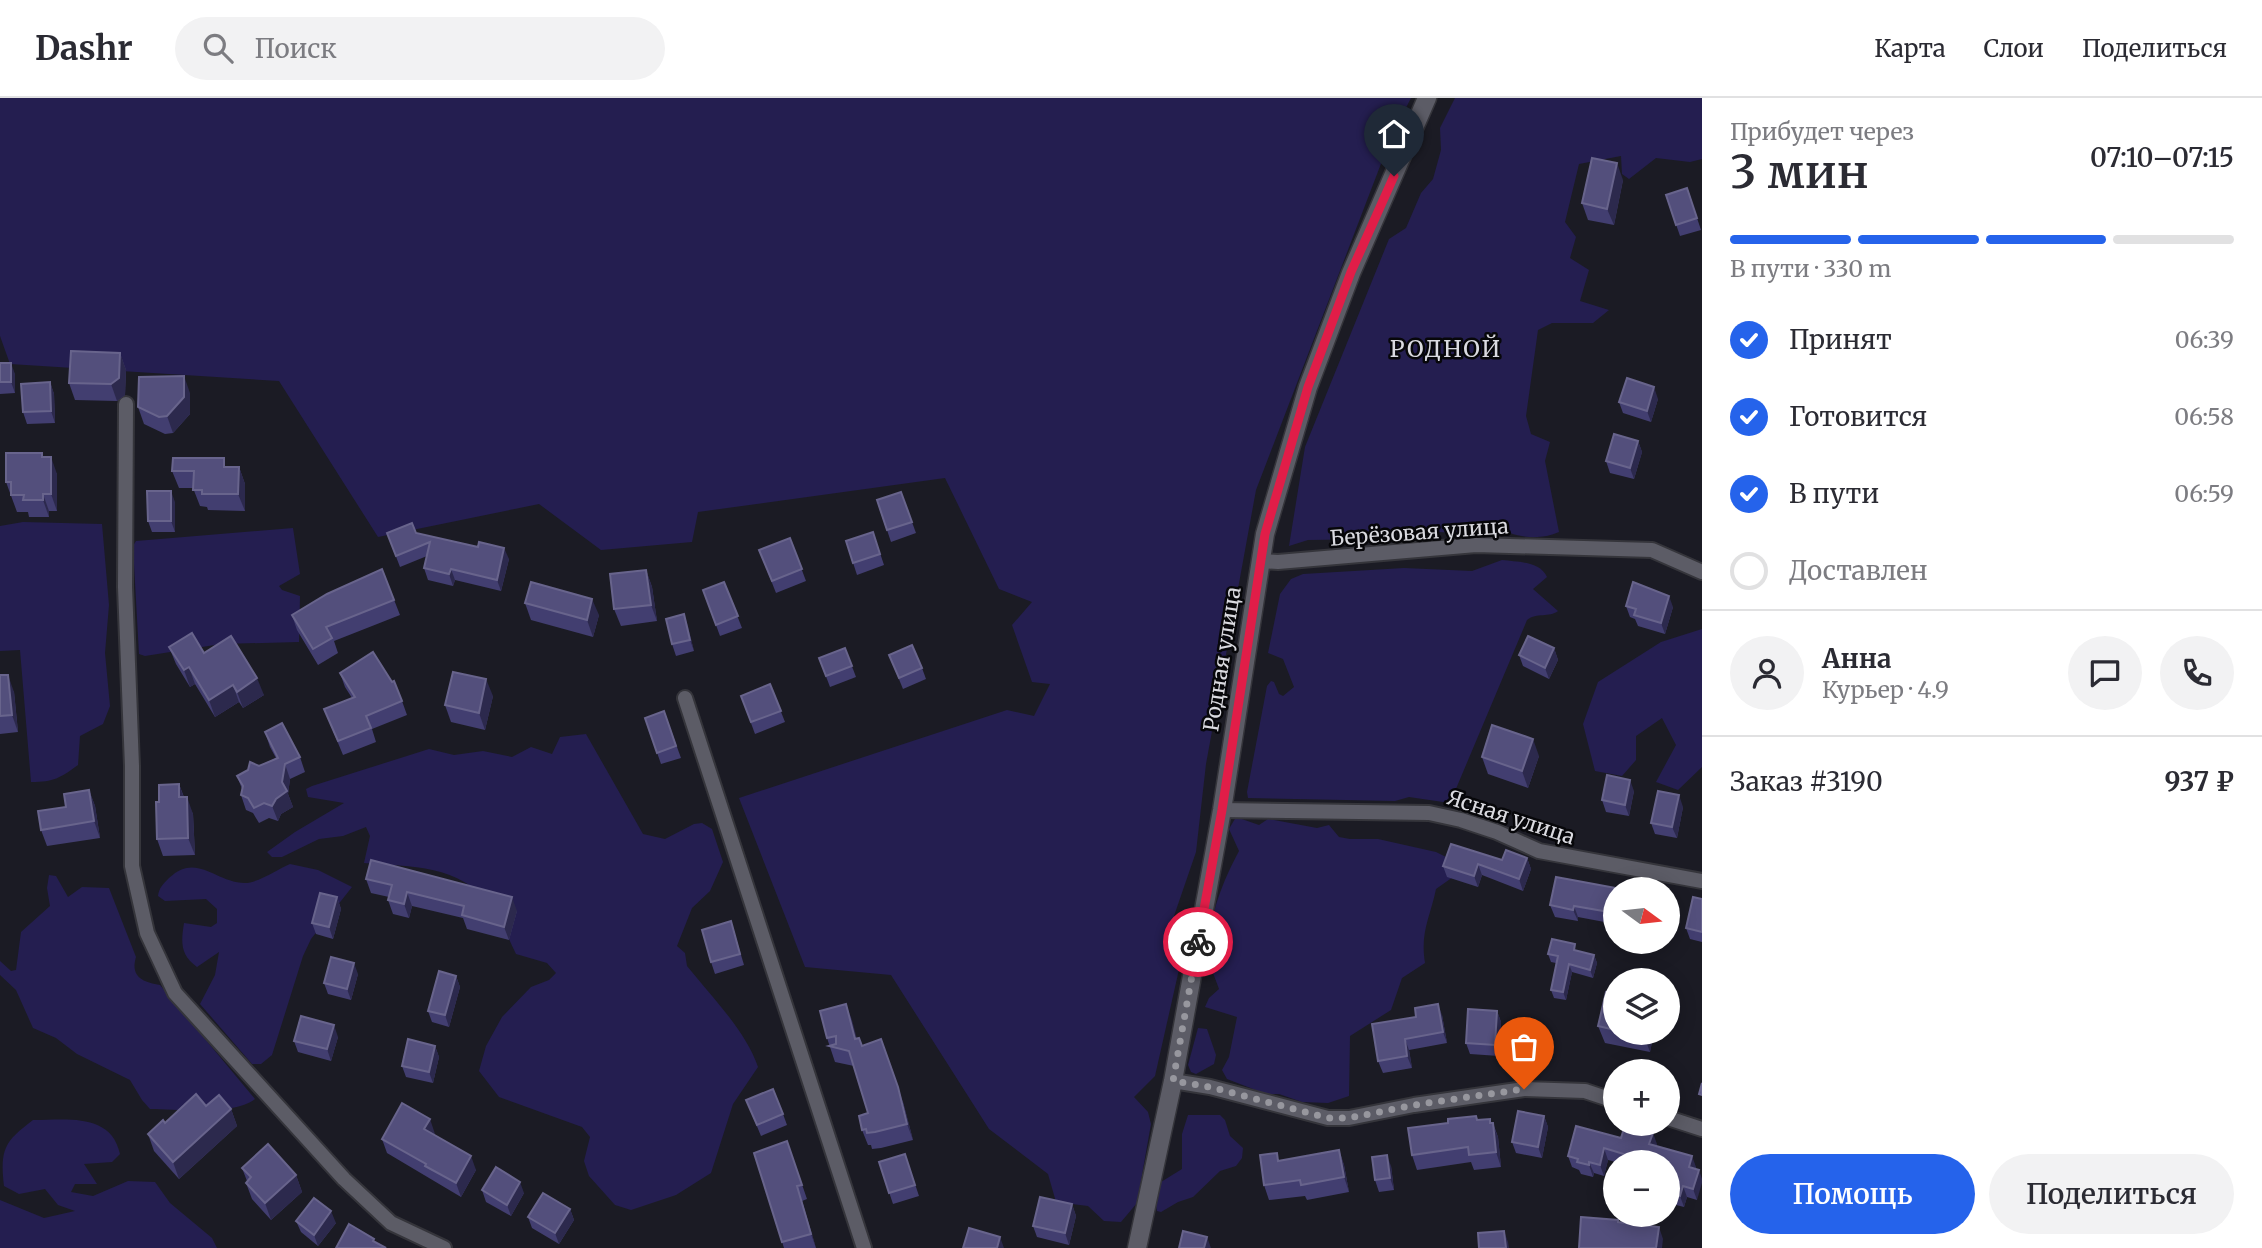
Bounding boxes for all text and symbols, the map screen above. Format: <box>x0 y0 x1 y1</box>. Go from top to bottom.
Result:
search box <box>175 17 665 80</box>
text: Dashr <box>35 28 133 69</box>
icon: search <box>199 29 237 67</box>
text: Поиск <box>255 32 337 65</box>
text: Карта <box>1874 33 1946 64</box>
text: Слои <box>1984 33 2044 64</box>
text: Поделиться <box>2082 33 2227 64</box>
pin <box>1364 104 1424 176</box>
icon: home <box>1375 115 1413 153</box>
text: Прибудет через <box>1730 117 1914 146</box>
text: 07:10–07:15 <box>2090 141 2234 174</box>
text: 3 мин <box>1730 143 1869 201</box>
text: В пути · 330 m <box>1730 254 1891 283</box>
icon: check <box>1730 321 1768 359</box>
text: Принят <box>1789 323 1892 356</box>
text: 06:39 <box>2175 325 2234 354</box>
district label: РОДНОЙ <box>1390 334 1502 363</box>
icon: check <box>1730 398 1768 436</box>
text: Готовится <box>1789 400 1927 433</box>
text: 06:58 <box>2174 402 2234 431</box>
icon: check <box>1730 475 1768 513</box>
text: В пути <box>1789 477 1879 510</box>
text: 06:59 <box>2174 479 2234 508</box>
street label: Берёзовая улица <box>1329 512 1509 552</box>
text: Доставлен <box>1789 554 1928 587</box>
street label: Родная улица <box>1197 585 1247 733</box>
button: person <box>1730 636 1804 710</box>
button: chat <box>2068 636 2142 710</box>
button: phone <box>2160 636 2234 710</box>
text: Анна <box>1822 642 1892 675</box>
text: Курьер · 4.9 <box>1822 675 1949 704</box>
text: Заказ #3190 <box>1730 765 1883 798</box>
text: 937 ₽ <box>2165 765 2234 798</box>
street label: Ясная улица <box>1444 784 1578 850</box>
north arrow <box>1603 877 1680 954</box>
map controls <box>1603 877 1680 1227</box>
courier <box>1163 907 1233 977</box>
icon: bike <box>1179 923 1217 961</box>
button: layers <box>1603 968 1680 1045</box>
pin <box>1494 1017 1554 1089</box>
icon: bag <box>1505 1028 1543 1066</box>
button: + <box>1603 1059 1680 1136</box>
button: − <box>1603 1150 1680 1227</box>
button: Помощь <box>1730 1154 1975 1234</box>
button: Поделиться <box>1989 1154 2234 1234</box>

